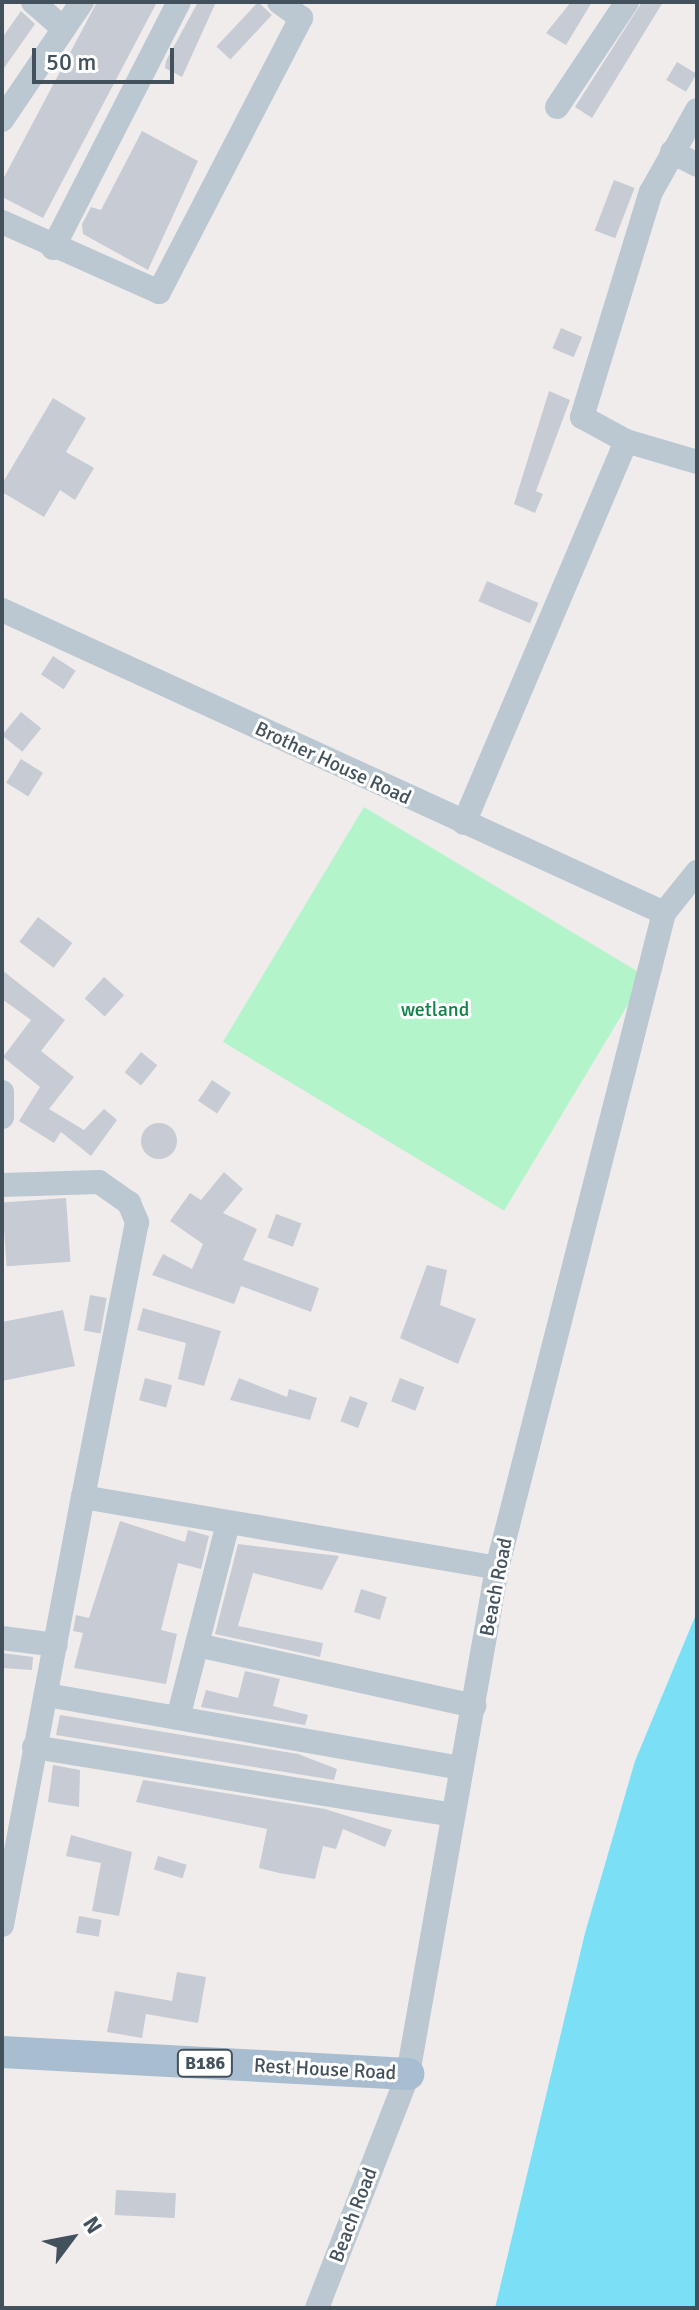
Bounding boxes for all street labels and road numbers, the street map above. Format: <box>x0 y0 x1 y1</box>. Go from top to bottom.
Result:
street label: Brother House Road <box>251 716 415 810</box>
street label: Beach Road <box>475 1536 517 1638</box>
road number: B186 <box>175 2049 235 2077</box>
street label: Rest House Road <box>253 2053 397 2085</box>
street label: Beach Road <box>324 2164 382 2266</box>

